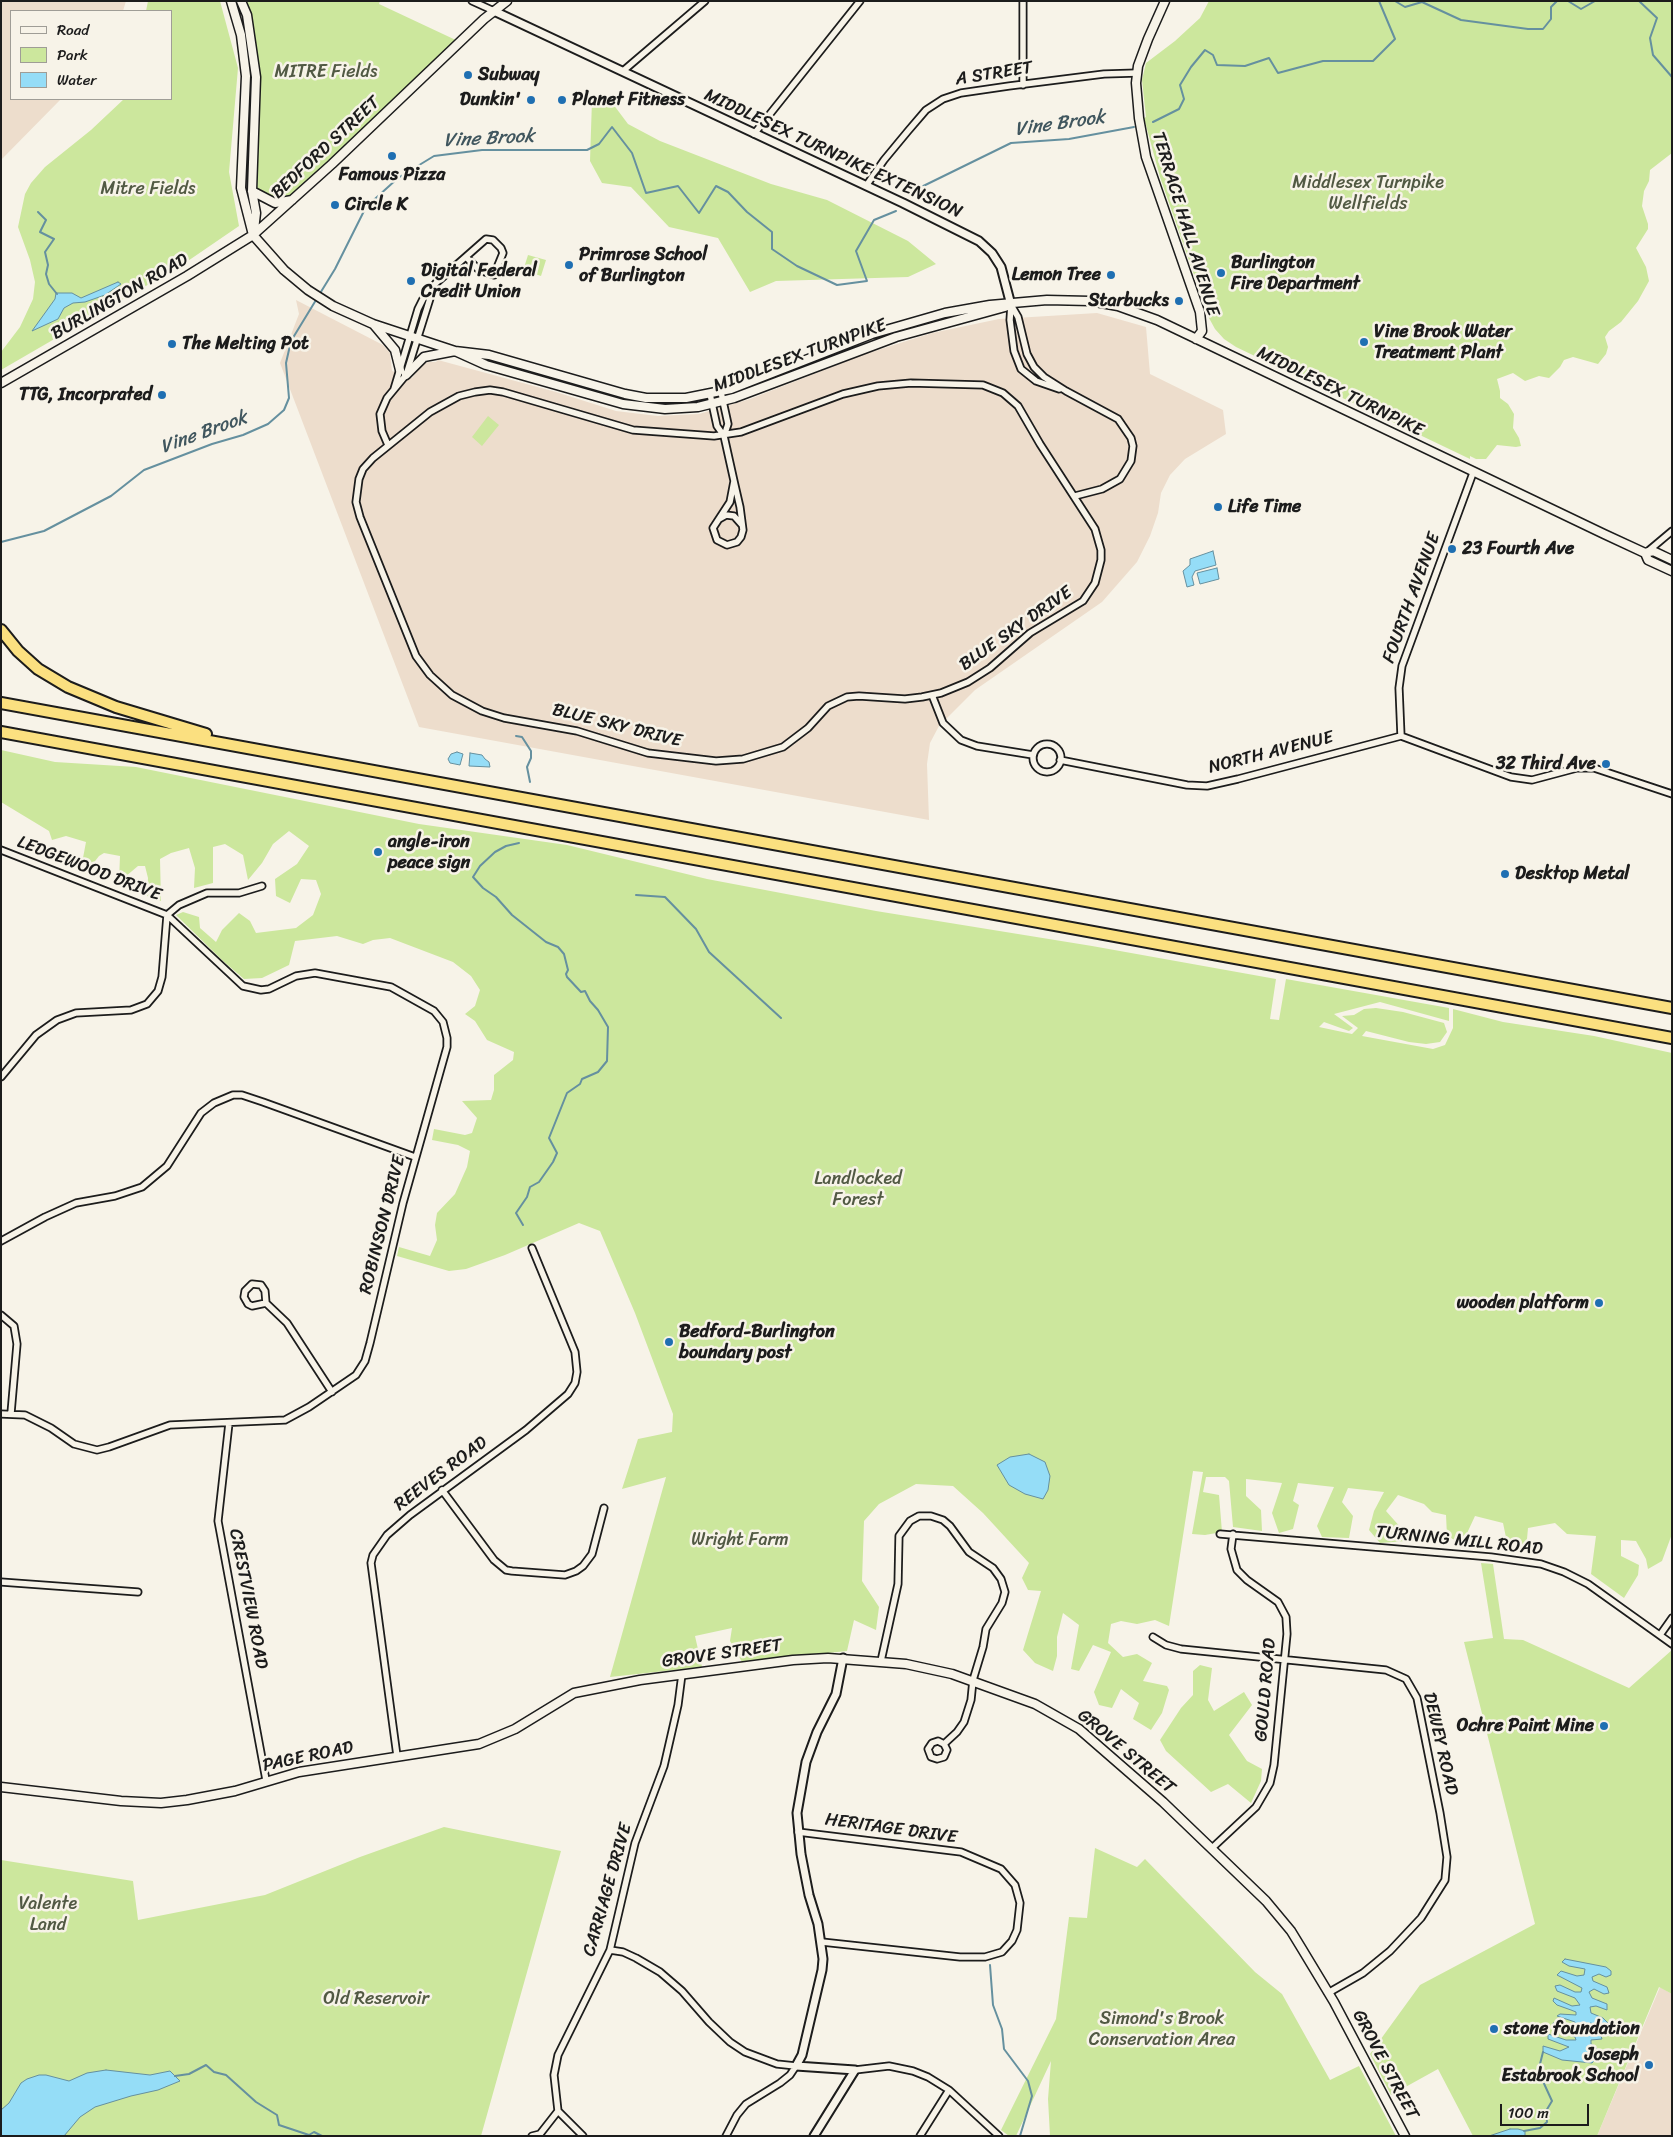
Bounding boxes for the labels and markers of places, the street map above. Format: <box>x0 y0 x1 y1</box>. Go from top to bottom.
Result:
place label: Subway <box>478 64 540 86</box>
marker: Subway <box>462 69 474 81</box>
place label: Dunkin' <box>460 89 521 111</box>
place label: Planet Fitness <box>572 89 685 111</box>
marker: Dunkin' <box>525 94 537 106</box>
marker: Planet Fitness <box>556 94 568 106</box>
marker: Famous Pizza <box>386 150 398 162</box>
place label: Famous Pizza <box>339 164 445 186</box>
place label: Circle K <box>345 194 408 216</box>
marker: Circle K <box>329 199 341 211</box>
place label: Primrose School of Burlington <box>579 244 707 286</box>
place label: Burlington Fire Department <box>1231 252 1360 294</box>
marker: Primrose School of Burlington <box>563 259 575 271</box>
place label: Digital Federal Credit Union <box>421 260 537 302</box>
place label: Lemon Tree <box>1012 264 1101 286</box>
marker: Burlington Fire Department <box>1215 267 1227 279</box>
marker: Lemon Tree <box>1105 269 1117 281</box>
marker: Digital Federal Credit Union <box>405 275 417 287</box>
place label: Starbucks <box>1088 290 1169 312</box>
marker: Starbucks <box>1173 295 1185 307</box>
place label: Vine Brook Water Treatment Plant <box>1374 321 1512 364</box>
place label: The Melting Pot <box>182 333 309 355</box>
marker: Vine Brook Water Treatment Plant <box>1358 336 1370 348</box>
marker: The Melting Pot <box>166 338 178 350</box>
place label: TTG, Incorprated <box>19 384 152 406</box>
marker: TTG, Incorprated <box>156 389 168 401</box>
place label: Life Time <box>1228 496 1301 518</box>
marker: Life Time <box>1212 501 1224 513</box>
place label: 23 Fourth Ave <box>1462 538 1574 560</box>
marker: 23 Fourth Ave <box>1446 543 1458 555</box>
place label: 32 Third Ave <box>1496 753 1596 775</box>
marker: 32 Third Ave <box>1600 758 1612 770</box>
place label: angle-iron peace sign <box>388 831 470 874</box>
marker: angle-iron peace sign <box>372 846 384 858</box>
place label: Desktop Metal <box>1515 863 1629 885</box>
marker: Desktop Metal <box>1499 868 1511 880</box>
place label: wooden platform <box>1456 1292 1589 1314</box>
marker: wooden platform <box>1593 1297 1605 1309</box>
place label: Bedford-Burlington boundary post <box>679 1321 835 1364</box>
marker: Bedford-Burlington boundary post <box>663 1336 675 1348</box>
place label: Ochre Paint Mine <box>1457 1715 1594 1737</box>
marker: Ochre Paint Mine <box>1598 1720 1610 1732</box>
place label: stone foundation <box>1504 2018 1640 2040</box>
marker: stone foundation <box>1488 2023 1500 2035</box>
place label: Joseph Estabrook School <box>1501 2044 1639 2086</box>
marker: Joseph Estabrook School <box>1643 2059 1655 2071</box>

